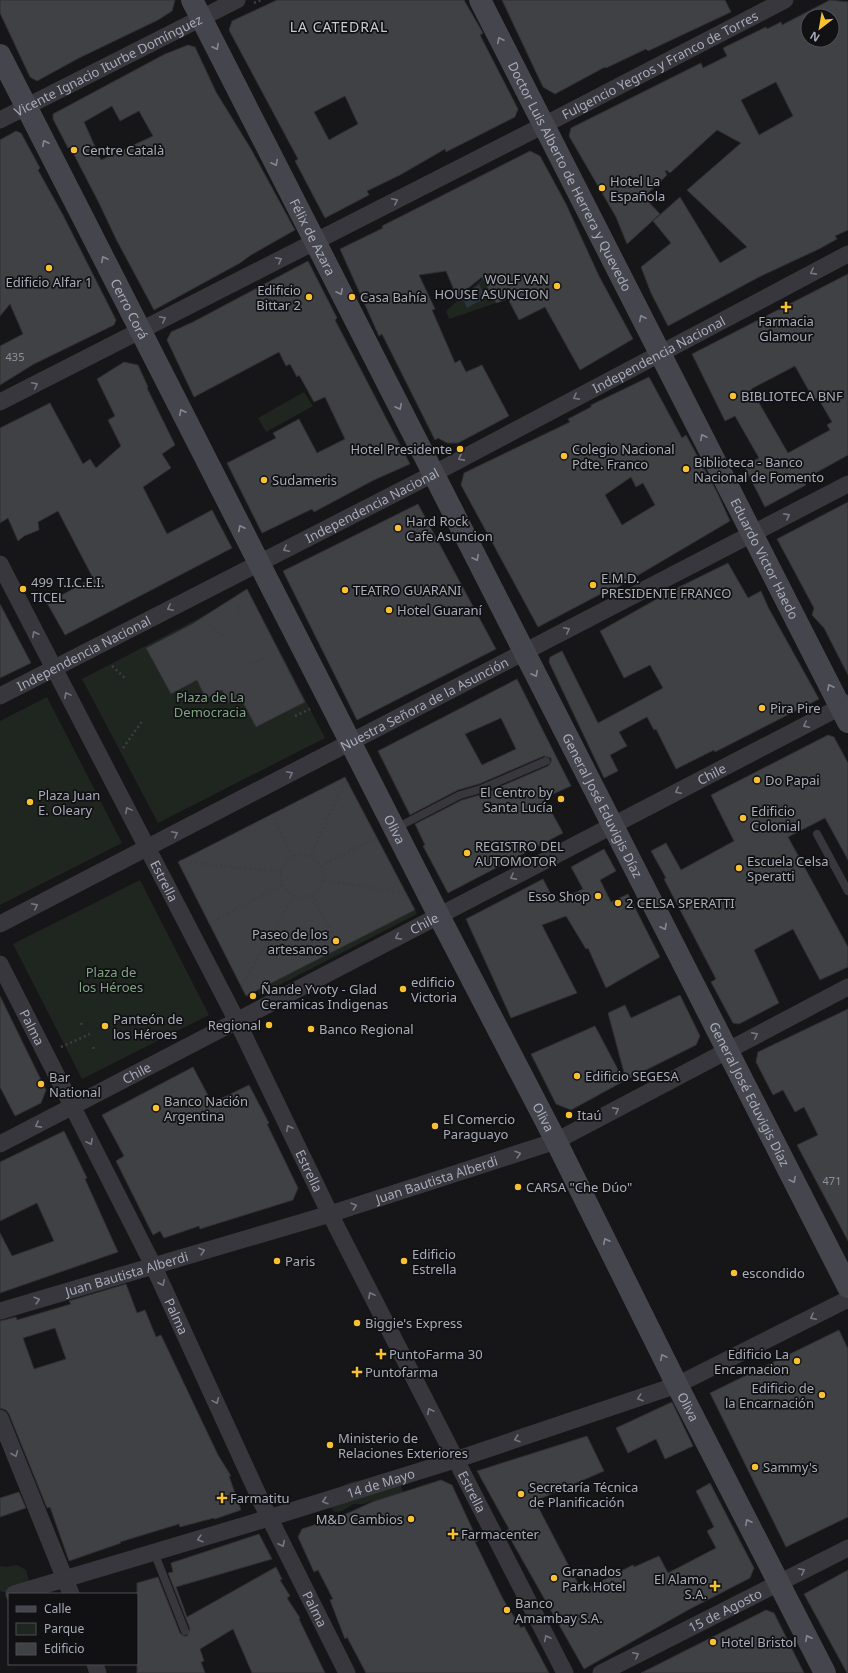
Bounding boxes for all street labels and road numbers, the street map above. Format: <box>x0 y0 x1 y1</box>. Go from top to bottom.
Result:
street label: Fulgencio Yegros y Franco de Torres <box>559 7 761 123</box>
street label: Vicente Ignacio Iturbe Domínguez <box>11 10 205 120</box>
street label: Doctor Luis Alberto de Herrera y Quevedo <box>504 58 636 294</box>
street label: Félix de Azara <box>286 195 340 278</box>
street label: Cerro Corá <box>106 275 152 342</box>
street label: Independencia Nacional <box>589 312 728 397</box>
street label: Independencia Nacional <box>302 463 442 547</box>
street label: Eduardo Victor Haedo <box>726 495 803 622</box>
street label: Independencia Nacional <box>14 611 154 695</box>
street label: Nuestra Señora de la Asunción <box>337 653 512 755</box>
street label: General José Eduvigis Díaz <box>558 730 647 881</box>
street label: Chile <box>694 759 729 789</box>
street label: Oliva <box>380 811 410 847</box>
street label: Estrella <box>146 857 183 905</box>
street label: Chile <box>406 908 442 938</box>
street label: Palma <box>16 1006 49 1048</box>
street label: General José Eduvigis Díaz <box>705 1019 794 1170</box>
street label: Chile <box>119 1058 154 1088</box>
street label: Oliva <box>528 1099 559 1135</box>
street label: Estrella <box>291 1147 327 1195</box>
street label: Juan Bautista Alberdi <box>371 1151 500 1208</box>
street label: Juan Bautista Alberdi <box>61 1247 190 1301</box>
street label: Palma <box>160 1295 193 1337</box>
street label: Oliva <box>673 1389 703 1425</box>
street label: 14 de Mayo <box>344 1464 417 1502</box>
street label: Estrella <box>454 1468 490 1516</box>
street label: 15 de Agosto <box>685 1584 765 1636</box>
street label: Palma <box>298 1588 332 1630</box>

